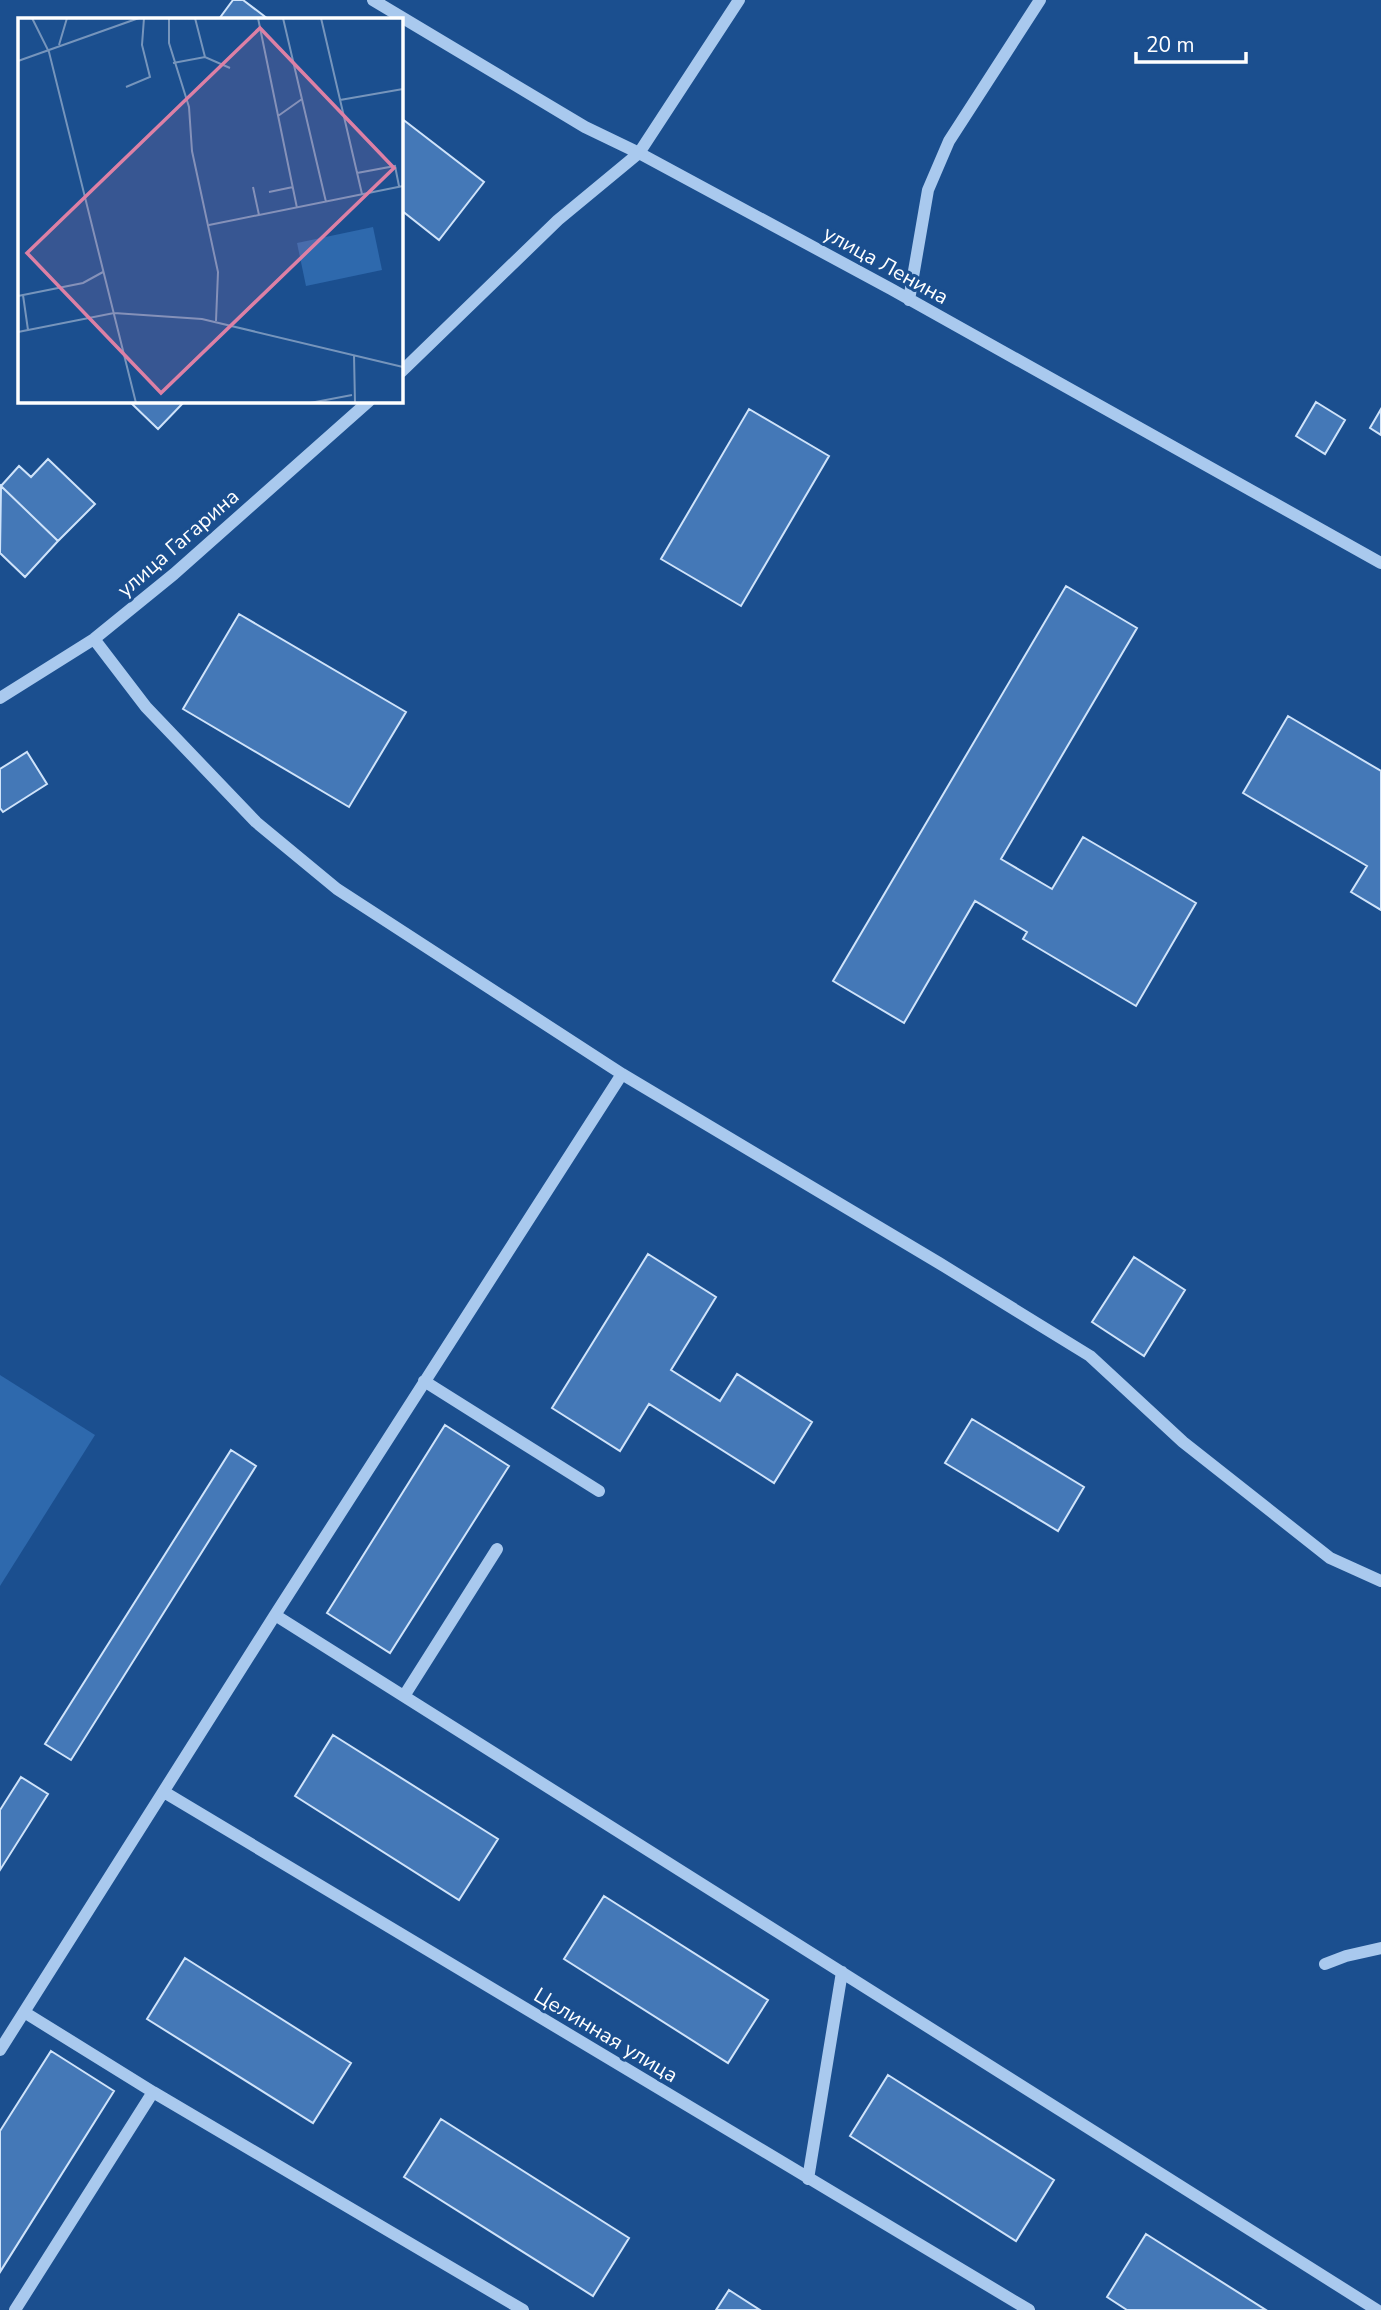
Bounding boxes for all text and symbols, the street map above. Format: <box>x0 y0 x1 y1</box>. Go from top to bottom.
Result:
inset map <box>18 18 402 402</box>
scale bar <box>1136 21 1246 65</box>
text: 20 m <box>1146 31 1195 59</box>
street label: улица Ленина <box>818 219 954 311</box>
street label: улица Гагарина <box>111 482 245 604</box>
street label: Целинная улица <box>529 1981 683 2089</box>

